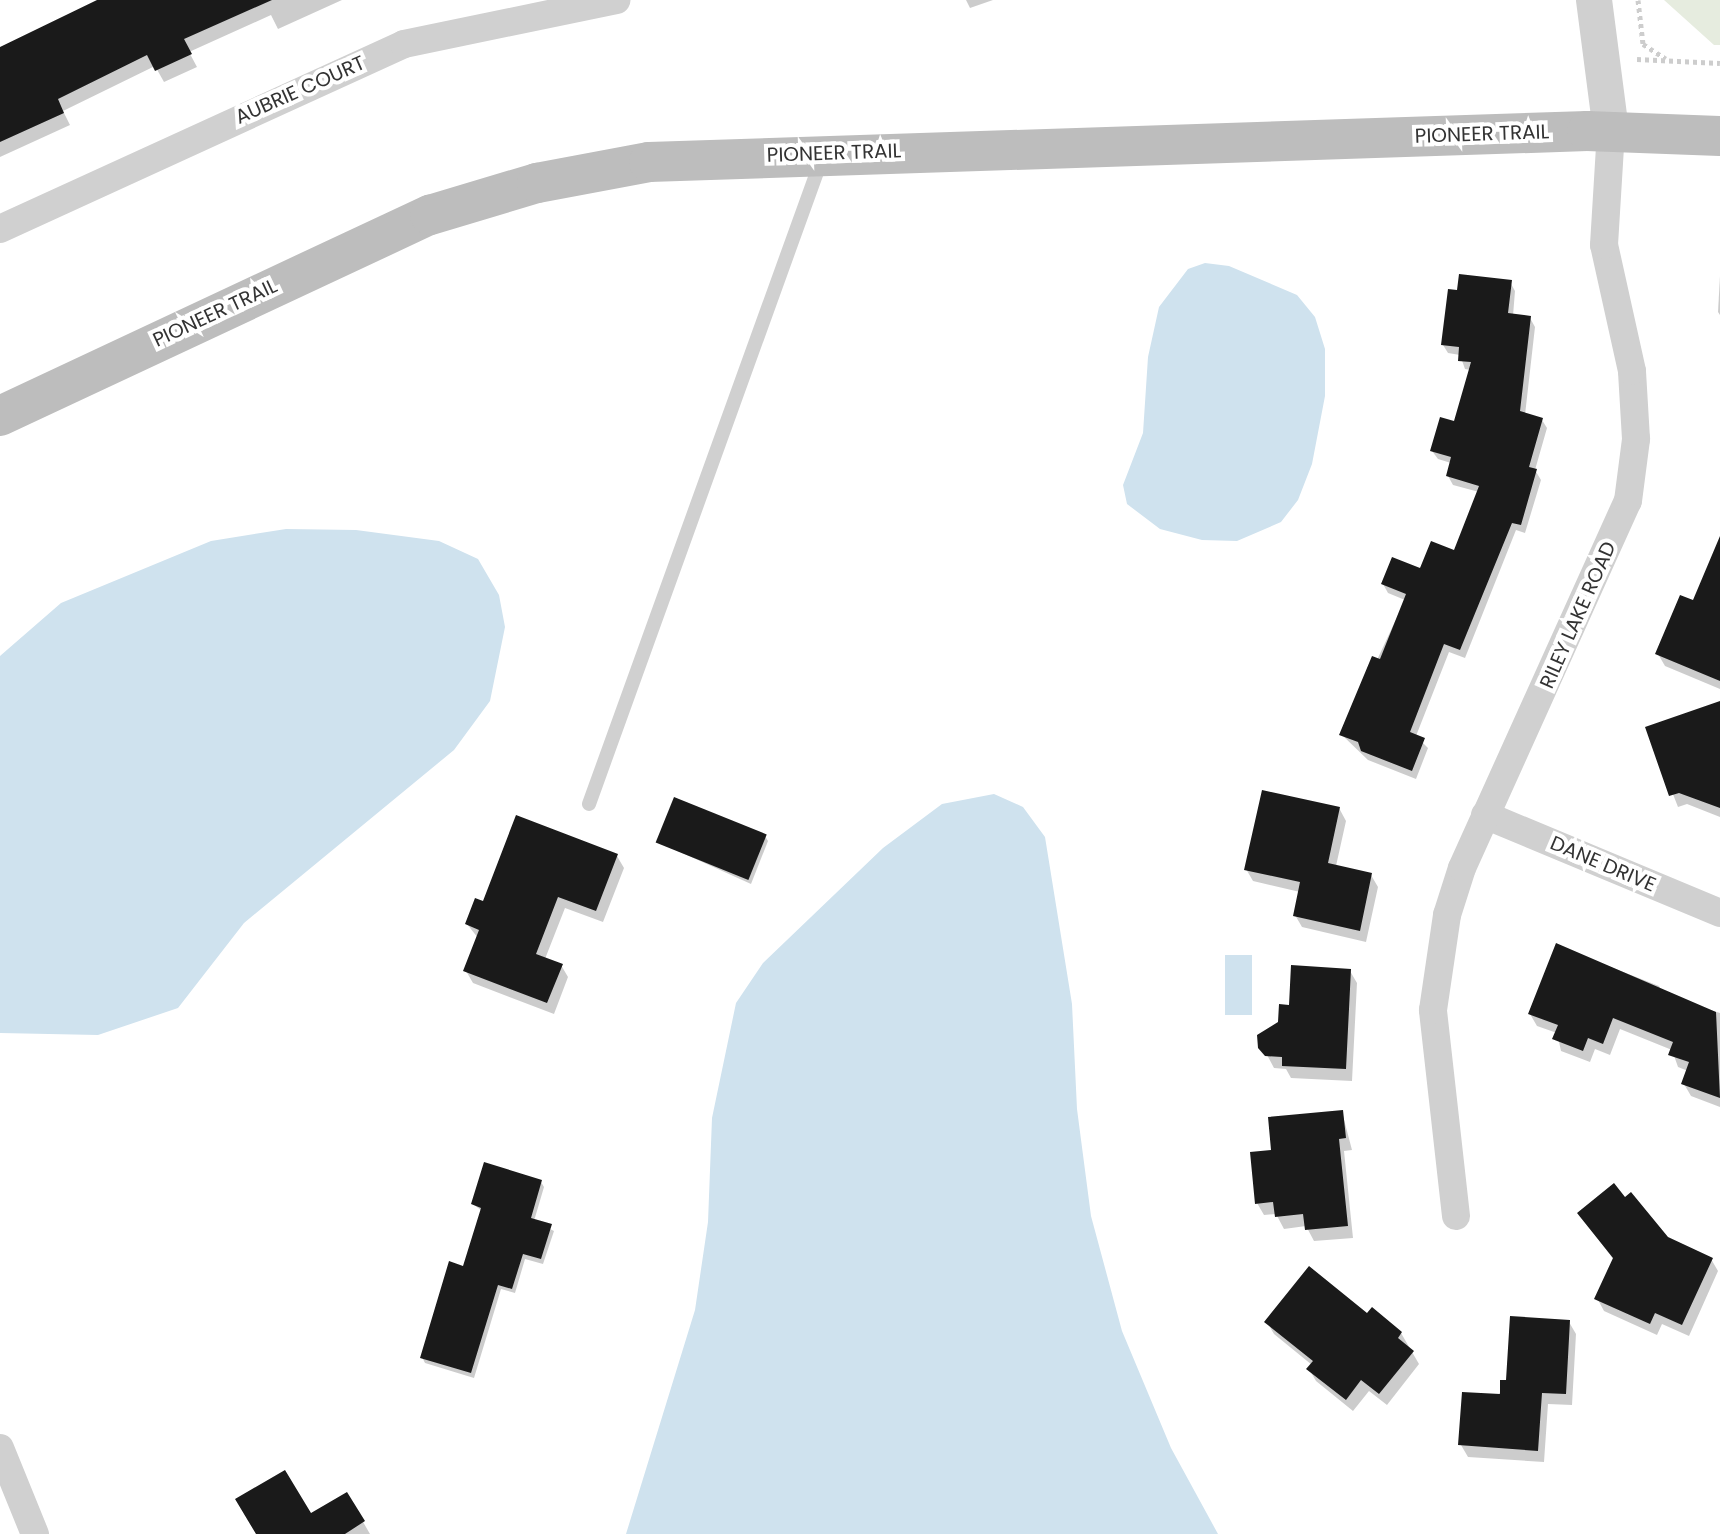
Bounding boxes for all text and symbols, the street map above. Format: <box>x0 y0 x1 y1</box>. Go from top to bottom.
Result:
street label: AUBRIE COURT <box>231 51 369 129</box>
street label: PIONEER TRAIL <box>1414 120 1550 148</box>
street label: PIONEER TRAIL <box>766 139 902 167</box>
street label: PIONEER TRAIL <box>149 274 281 352</box>
street label: RILEY LAKE ROAD <box>1535 538 1621 692</box>
street label: DANE DRIVE <box>1547 831 1659 897</box>

